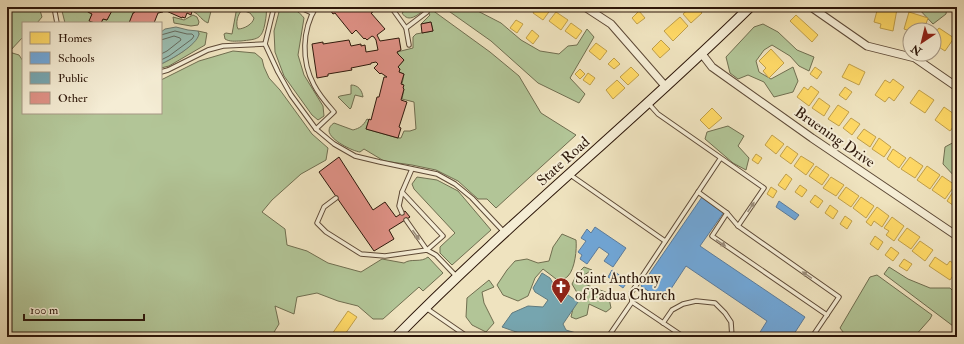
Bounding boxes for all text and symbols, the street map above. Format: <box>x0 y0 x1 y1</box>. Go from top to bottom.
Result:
legend <box>22 22 162 114</box>
north arrow <box>902 22 942 62</box>
text: Homes <box>58 31 92 46</box>
text: N <box>908 41 925 59</box>
text: Schools <box>58 51 95 66</box>
text: Public <box>58 71 88 86</box>
text: Other <box>58 91 88 106</box>
street label: Bruening Drive <box>791 103 879 172</box>
street label: State Road <box>533 132 594 190</box>
one-way arrow <box>747 202 755 212</box>
one-way arrow <box>412 230 420 240</box>
one-way arrow <box>715 239 726 246</box>
place label: Saint Anthony of Padua Church <box>575 269 675 305</box>
one-way arrow <box>802 271 812 279</box>
church icon: Saint Anthony of Padua Church <box>550 276 572 304</box>
scale bar <box>24 296 144 322</box>
text: 100 m <box>30 303 59 318</box>

